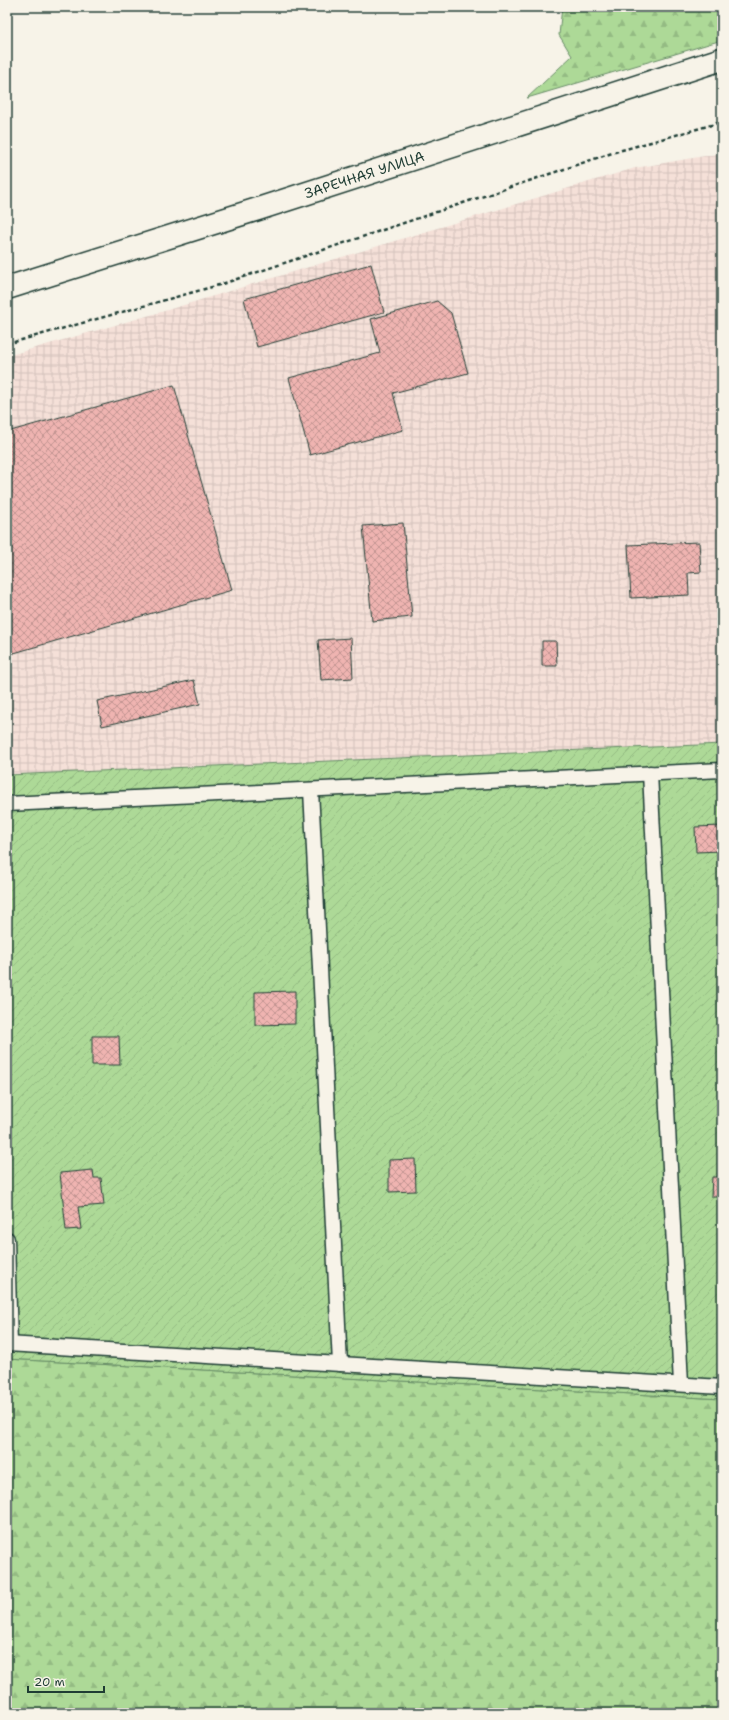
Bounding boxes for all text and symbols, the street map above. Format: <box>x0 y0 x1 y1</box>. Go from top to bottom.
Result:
street label: ЗАРЕЧНАЯ УЛИЦА <box>302 147 427 202</box>
scale bar <box>28 1668 104 1694</box>
text: 20 m <box>34 1674 65 1690</box>

